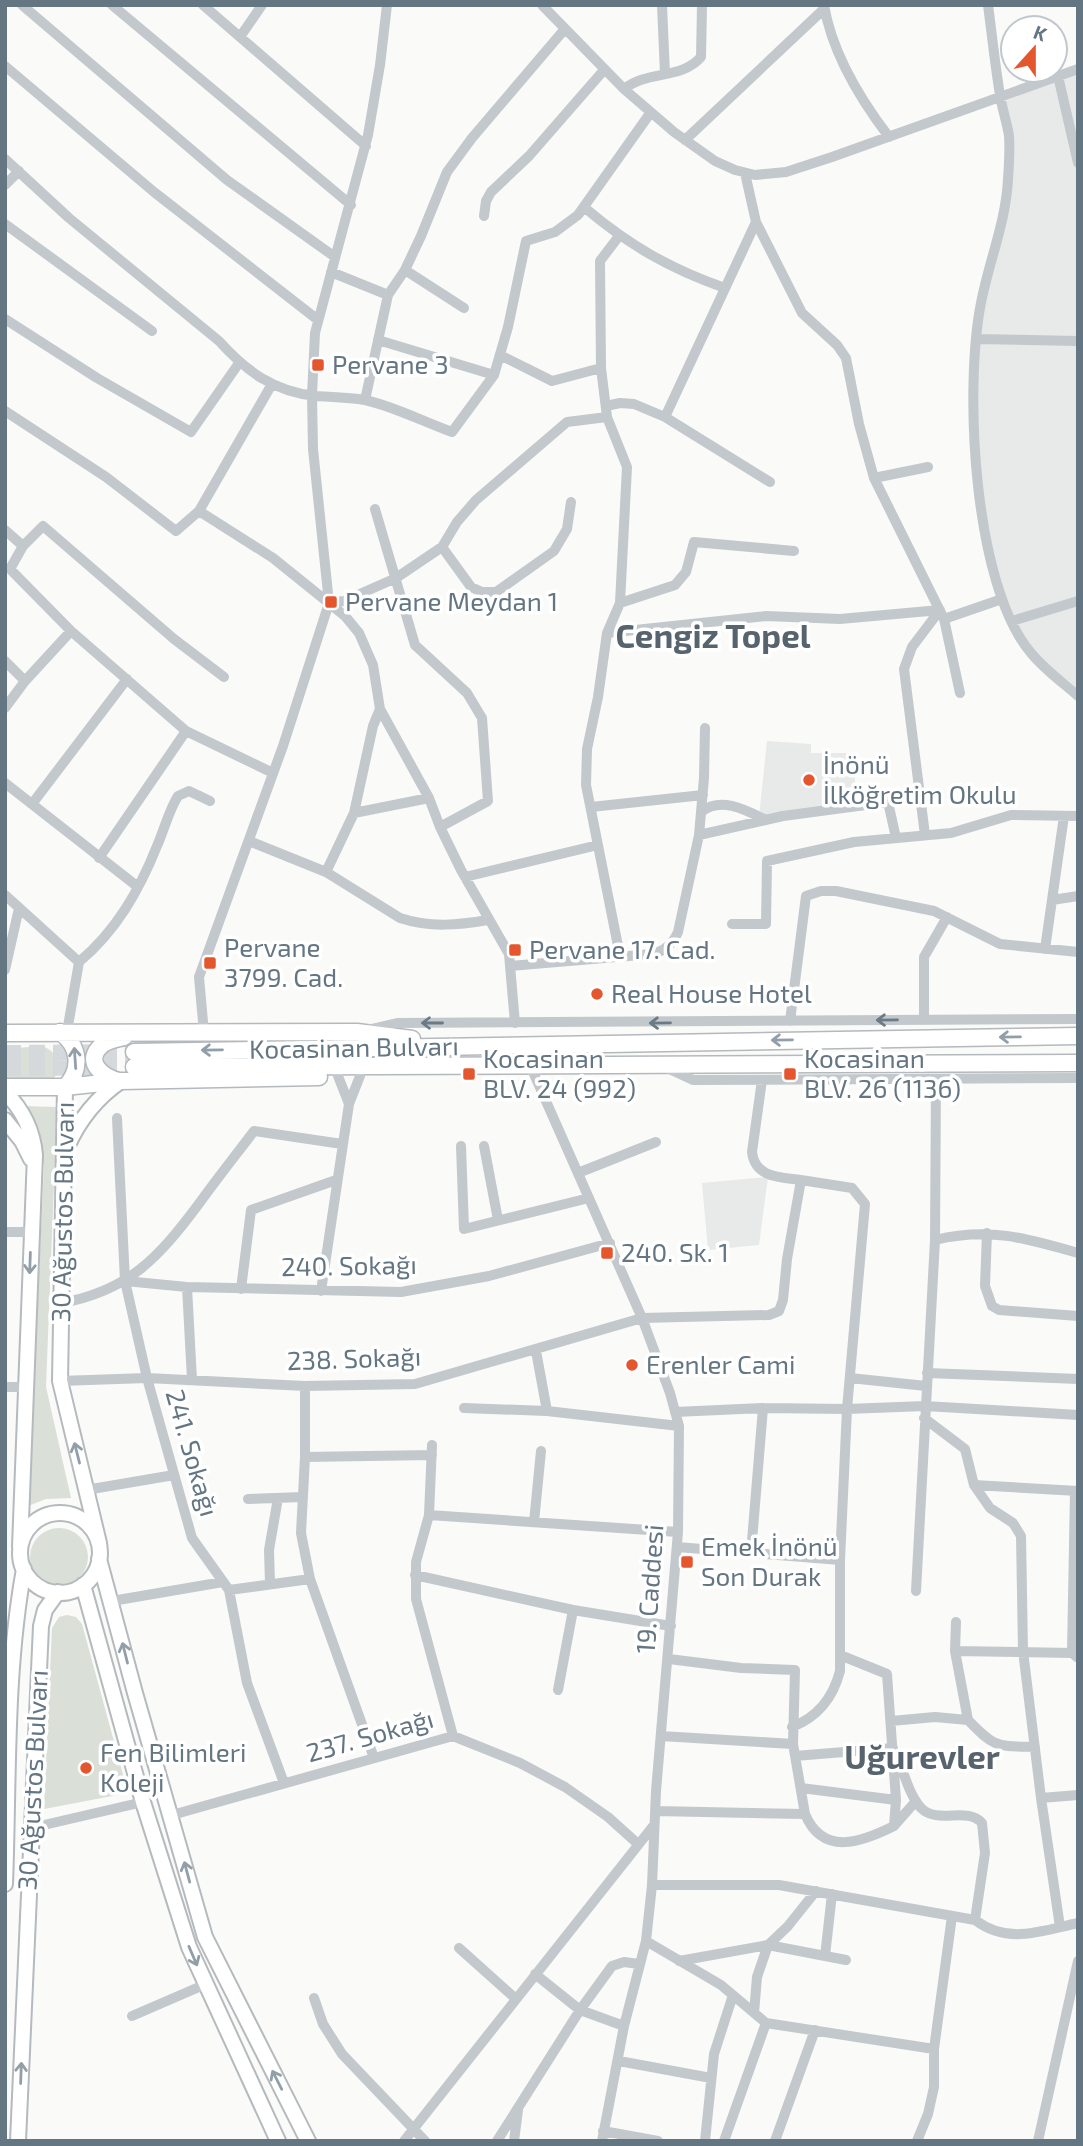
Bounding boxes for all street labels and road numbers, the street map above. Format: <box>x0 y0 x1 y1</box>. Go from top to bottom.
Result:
street label: Kocasinan Bulvarı <box>249 1029 459 1064</box>
street label: 30 Ağustos Bulvarı <box>44 1101 79 1323</box>
street label: 240. Sokağı <box>281 1248 417 1281</box>
street label: 238. Sokağı <box>286 1340 422 1375</box>
street label: 241. Sokağı <box>161 1386 226 1520</box>
street label: 19. Caddesi <box>629 1523 668 1655</box>
street label: 30 Ağustos Bulvarı <box>10 1669 53 1891</box>
street label: 237. Sokağı <box>302 1702 437 1767</box>

